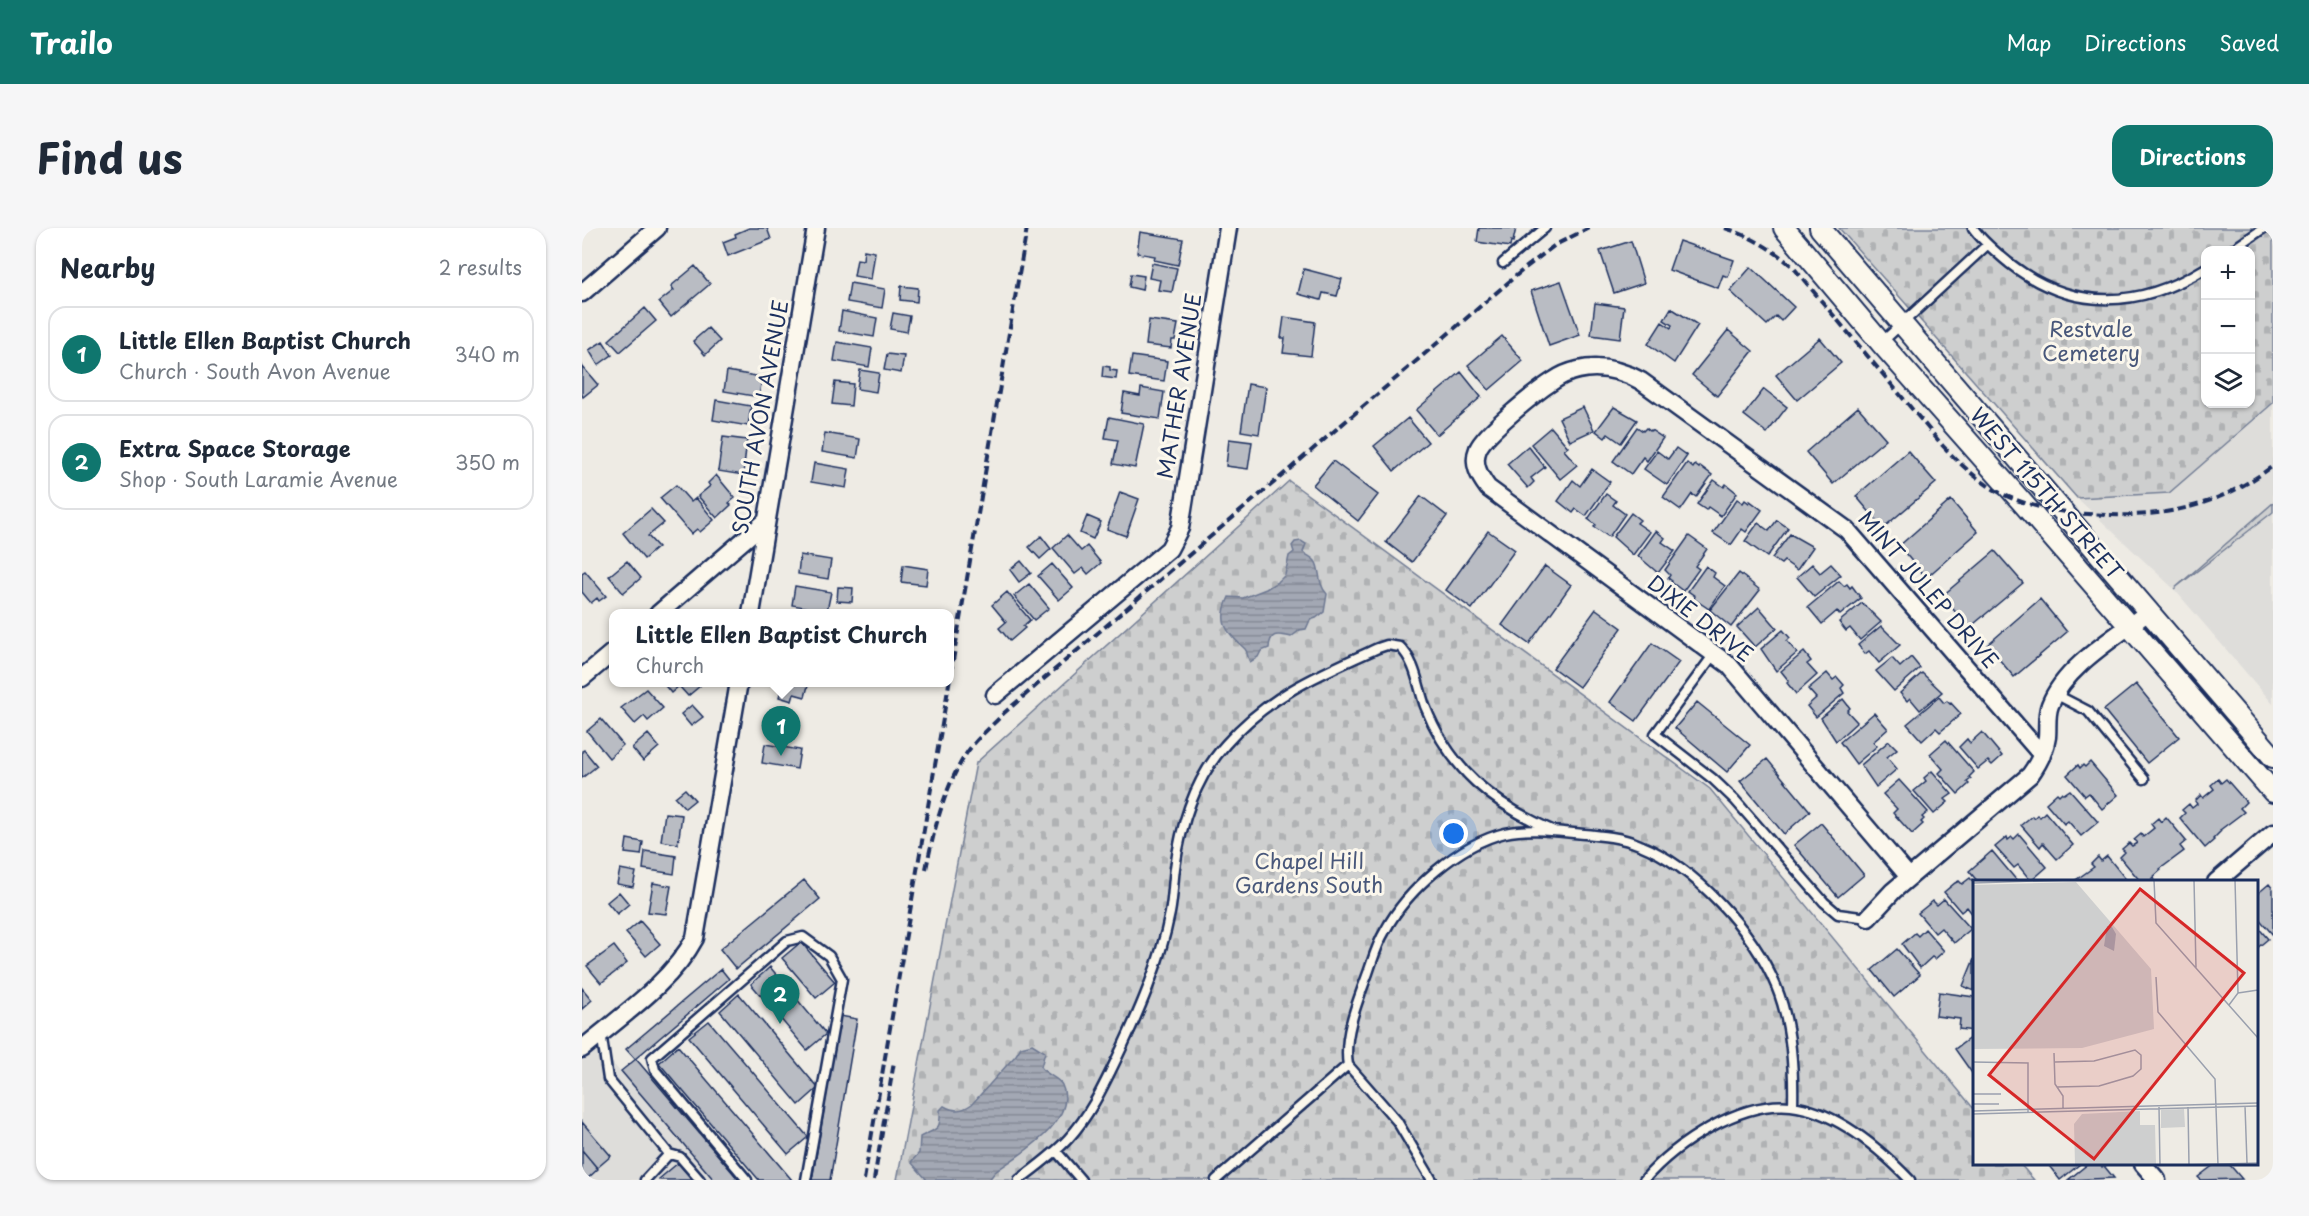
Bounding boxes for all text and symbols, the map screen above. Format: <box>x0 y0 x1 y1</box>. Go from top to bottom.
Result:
text: Trailo <box>30 21 113 64</box>
text: Map <box>2006 26 2051 58</box>
text: Directions <box>2084 26 2186 58</box>
text: Saved <box>2219 26 2279 58</box>
text: Find us <box>36 125 183 188</box>
button: Directions <box>2112 125 2273 187</box>
map controls <box>2201 246 2255 408</box>
button: + <box>2201 246 2255 300</box>
text: Nearby <box>60 248 155 287</box>
text: 2 results <box>439 252 522 282</box>
street label: MATHER AVENUE <box>1148 291 1208 481</box>
street label: SOUTH AVON AVENUE <box>723 297 795 536</box>
button: − <box>2201 300 2255 354</box>
park label: Restvale Cemetery <box>2042 312 2140 368</box>
text: Little Ellen Baptist Church <box>119 323 411 356</box>
text: 1 <box>77 339 86 369</box>
text: 340 m <box>455 339 520 369</box>
button: layers <box>2201 354 2255 408</box>
text: Church · South Avon Avenue <box>119 356 391 386</box>
street label: WEST 115TH STREET <box>1963 399 2132 586</box>
text: Extra Space Storage <box>119 431 351 464</box>
text: 2 <box>74 447 89 477</box>
text: 350 m <box>455 447 520 477</box>
text: Shop · South Laramie Avenue <box>119 464 398 494</box>
street label: MINT JULEP DRIVE <box>1852 503 2007 675</box>
street label: DIXIE DRIVE <box>1642 566 1761 669</box>
popup <box>609 609 954 687</box>
text: Little Ellen Baptist Church <box>635 617 928 650</box>
text: Church <box>635 650 704 680</box>
pin: 1 <box>762 706 800 756</box>
your location <box>1439 819 1468 848</box>
park label: Chapel Hill Gardens South <box>1235 844 1383 900</box>
inset map <box>1973 880 2258 1165</box>
pin: 2 <box>760 974 800 1024</box>

